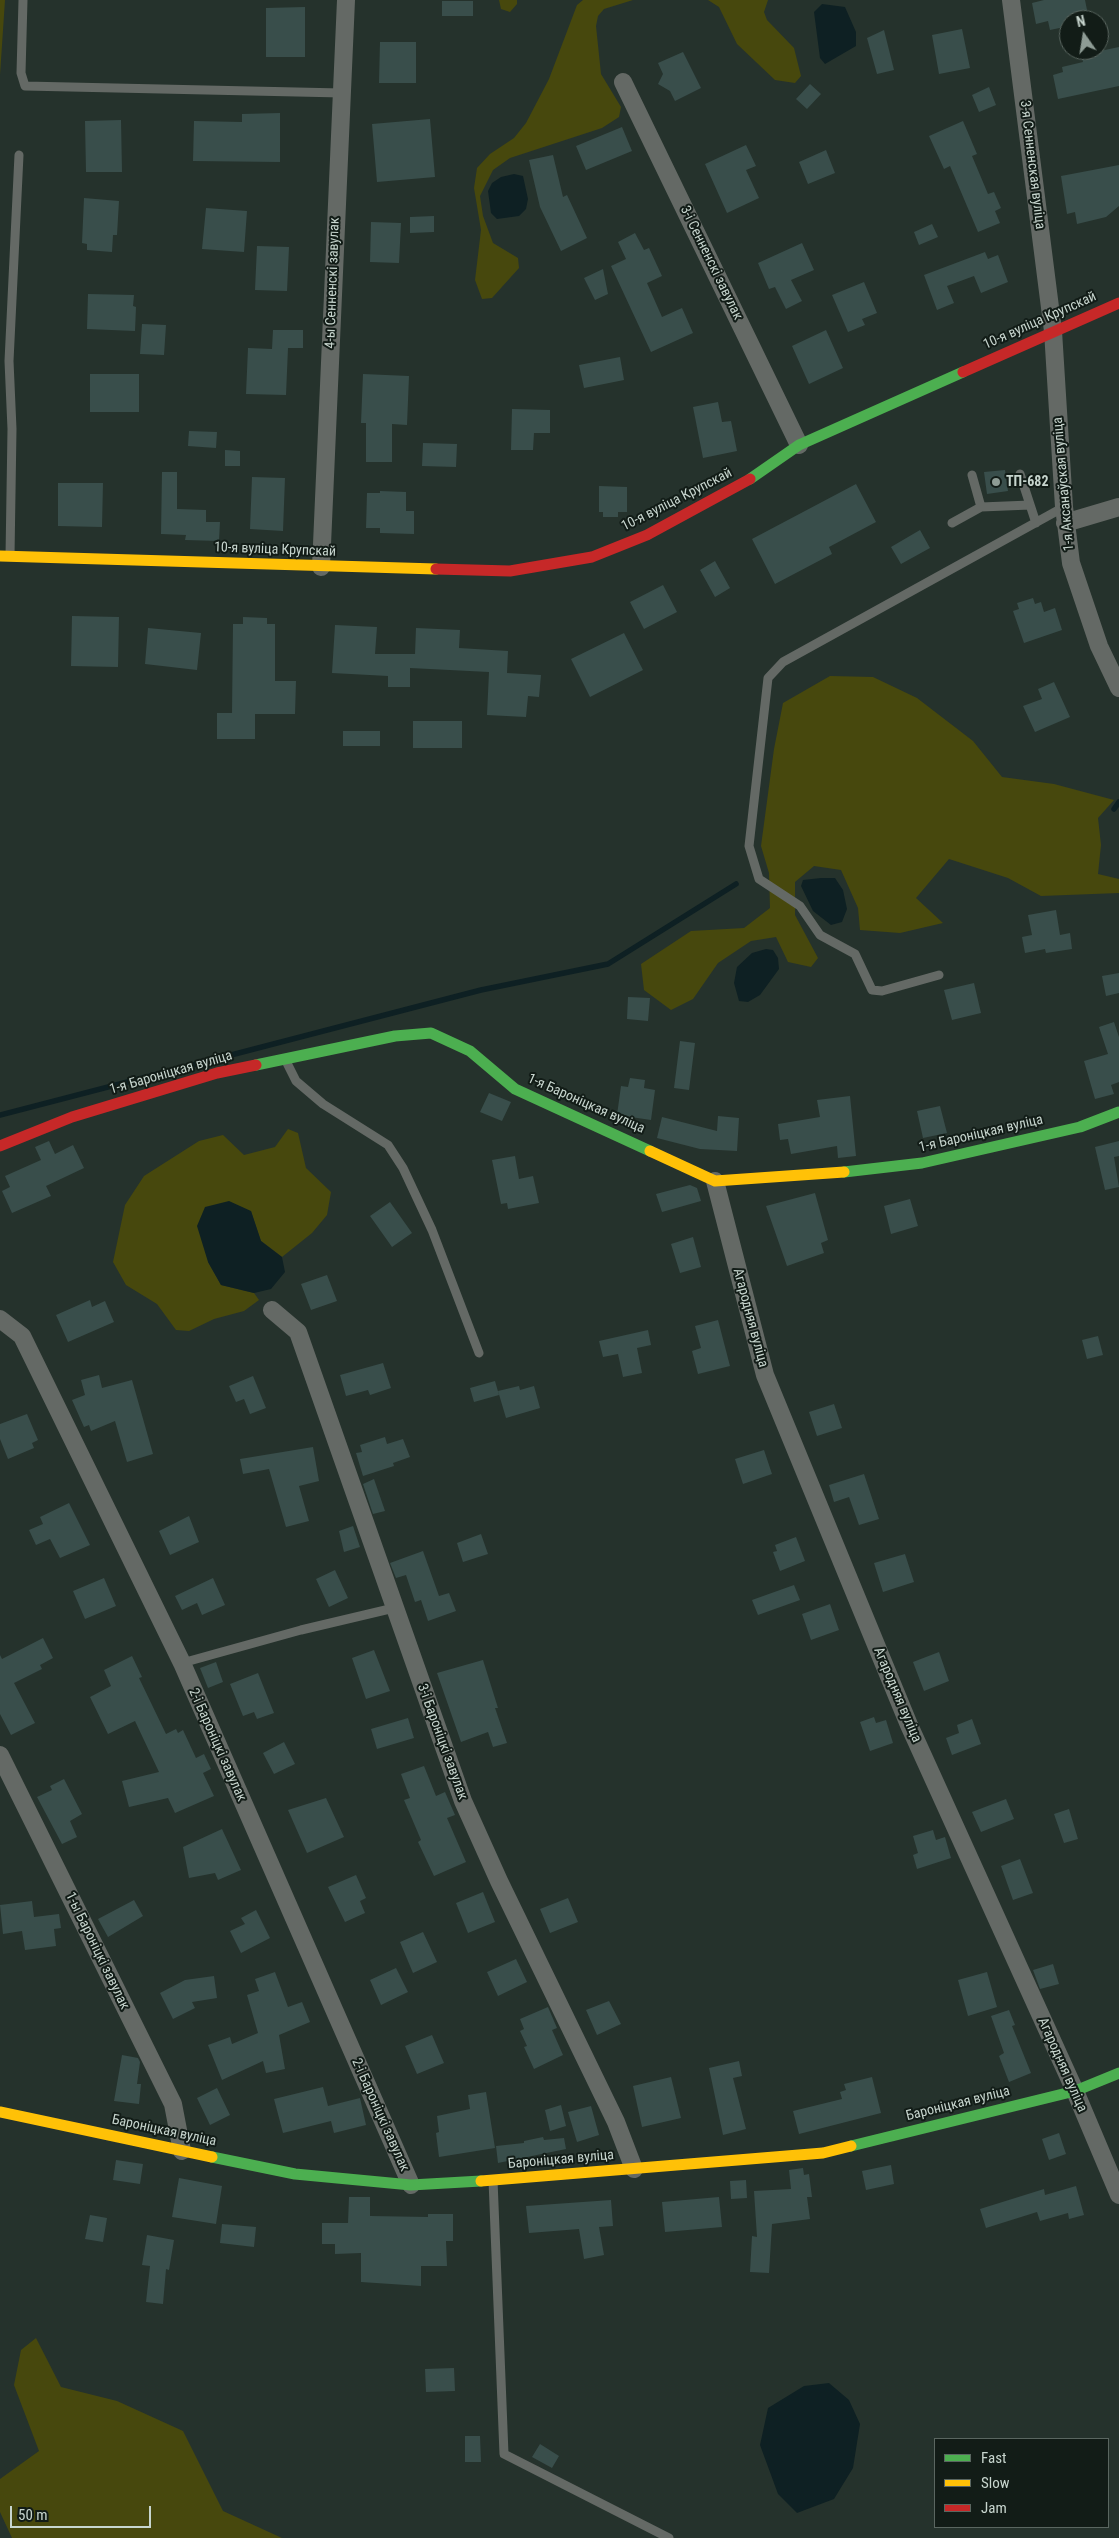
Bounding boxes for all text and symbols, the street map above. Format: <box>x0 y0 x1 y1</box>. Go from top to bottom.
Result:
north arrow <box>1059 10 1109 60</box>
text: N <box>1075 13 1087 30</box>
street label: 3-я Сенненская вуліца <box>1016 100 1048 230</box>
street label: 3-і Сенненскі завулак <box>676 203 746 323</box>
street label: 4-ы Сенненскі завулак <box>322 217 344 349</box>
street label: 10-я вуліца Крупскай <box>981 289 1099 353</box>
street label: 1-я Аксанаўская вуліца <box>1050 416 1078 552</box>
street label: 10-я вуліца Крупскай <box>619 465 735 535</box>
place label: ТП-682 <box>1006 474 1048 490</box>
marker: ТП-682 <box>990 476 1002 488</box>
street label: 10-я вуліца Крупскай <box>214 539 336 561</box>
street label: 1-я Бароніцкая вуліца <box>108 1047 234 1099</box>
street label: 1-я Бароніцкая вуліца <box>525 1071 647 1137</box>
street label: 1-я Бароніцкая вуліца <box>917 1112 1045 1156</box>
street label: Агародняя вуліца <box>729 1267 771 1369</box>
street label: Агародняя вуліца <box>869 1645 925 1745</box>
street label: 3-і Бароніцкі завулак <box>413 1682 471 1802</box>
street label: 2-і Бароніцкі завулак <box>185 1686 249 1804</box>
street label: 1-ы Бароніцкі завулак <box>61 1890 133 2012</box>
street label: Агародняя вуліца <box>1034 2015 1090 2115</box>
street label: 2-і Бароніцкі завулак <box>348 2056 412 2174</box>
street label: Бароніцкая вуліца <box>904 2083 1012 2125</box>
street label: Бароніцкая вуліца <box>110 2112 218 2150</box>
street label: Бароніцкая вуліца <box>507 2147 615 2173</box>
legend <box>934 2438 1109 2528</box>
text: Fast <box>981 2449 1006 2467</box>
text: Slow <box>981 2474 1010 2492</box>
scale bar <box>12 2496 154 2528</box>
text: Jam <box>981 2499 1007 2517</box>
text: 50 m <box>18 2506 48 2524</box>

